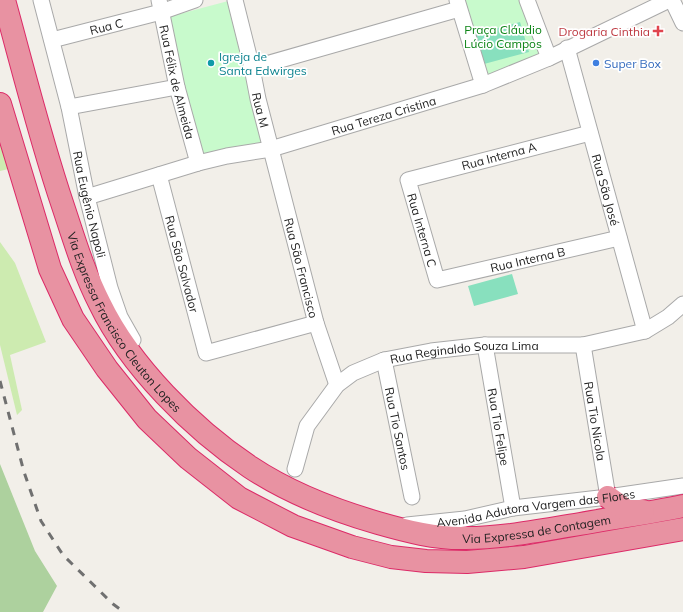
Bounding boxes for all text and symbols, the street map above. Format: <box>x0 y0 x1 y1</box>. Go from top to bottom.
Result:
street label: Rua C <box>88 15 124 38</box>
park label: Praça Cláudio Lúcio Campos <box>464 22 542 51</box>
street label: Rua Félix de Almeida <box>157 24 198 141</box>
place label: Drogaria Cinthia <box>559 24 650 39</box>
marker: Drogaria Cinthia <box>653 26 663 36</box>
place label: Igreja de Santa Edwirges <box>219 49 307 78</box>
place label: Super Box <box>604 56 661 71</box>
marker: Igreja de Santa Edwirges <box>206 58 216 68</box>
marker: Super Box <box>591 58 601 68</box>
street label: Rua M <box>249 91 273 129</box>
street label: Rua Tereza Cristina <box>329 92 438 138</box>
street label: Rua Interna A <box>460 139 538 173</box>
street label: Rua Eugênio Napoli <box>70 149 110 259</box>
street label: Rua São José <box>589 152 623 227</box>
street label: Rua Interna C <box>405 191 440 269</box>
street label: Rua São Salvador <box>163 214 203 315</box>
street label: Rua São Francisco <box>282 216 322 320</box>
street label: Via Expressa Francisco Cleuton Lopes <box>65 230 185 415</box>
street label: Rua Interna B <box>489 243 566 275</box>
street label: Rua Reginaldo Souza Lima <box>389 337 539 366</box>
street label: Rua Tio Nicola <box>582 380 609 462</box>
street label: Rua Tio Santos <box>382 386 414 471</box>
street label: Rua Tio Felipe <box>485 387 513 467</box>
street label: Avenida Adutora Vargem das Flores <box>436 486 636 529</box>
street label: Via Expressa de Contagem <box>462 511 612 546</box>

